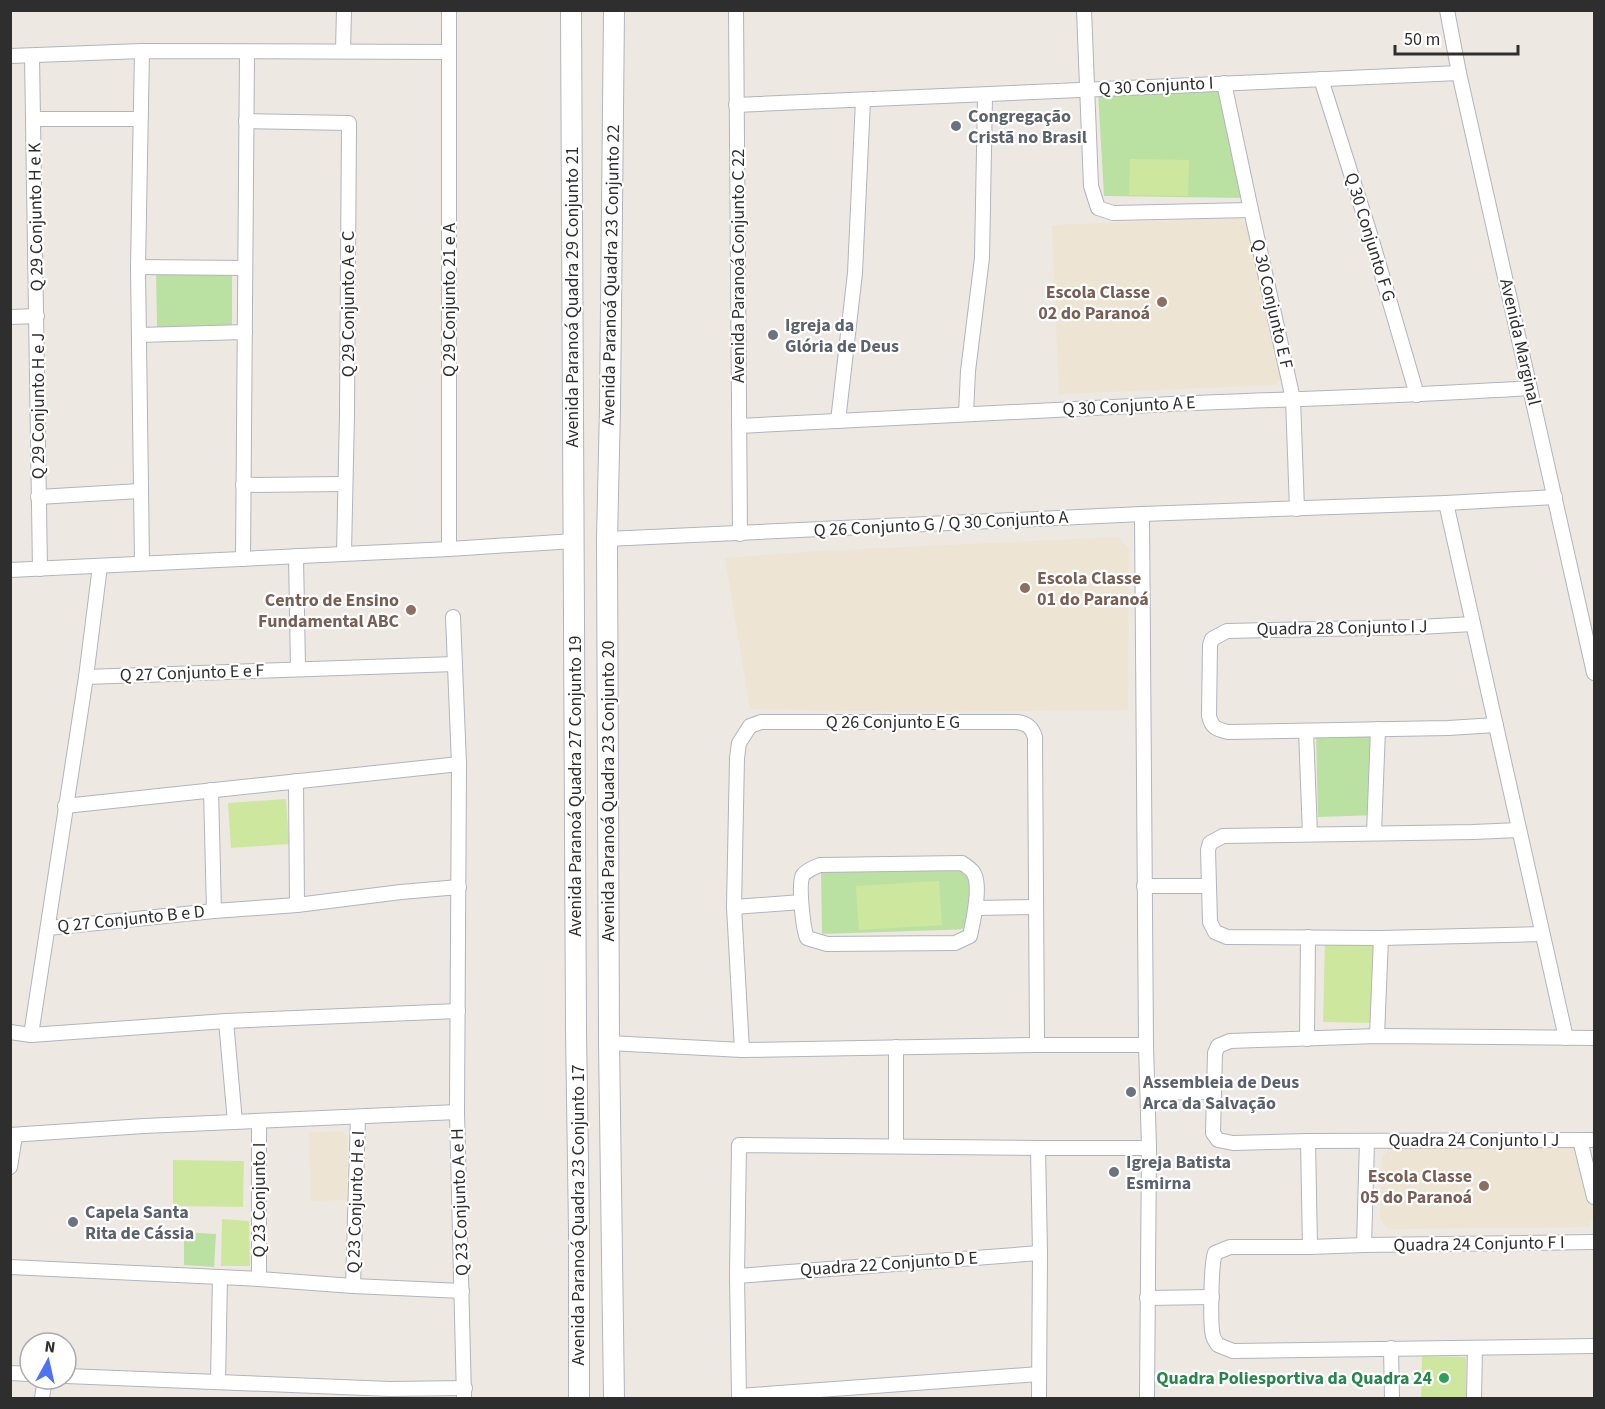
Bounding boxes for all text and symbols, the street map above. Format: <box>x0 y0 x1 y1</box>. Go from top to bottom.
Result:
scale bar <box>1395 18 1518 56</box>
text: 50 m <box>1404 27 1440 52</box>
street label: Q 30 Conjunto I <box>1098 71 1214 101</box>
place label: Congregação Cristã no Brasil <box>968 104 1087 150</box>
marker: Congregação Cristã no Brasil <box>949 119 963 133</box>
street label: Avenida Paranoá Quadra 23 Conjunto 22 <box>596 124 626 426</box>
street label: Q 29 Conjunto H e K <box>22 142 50 291</box>
street label: Avenida Paranoá Quadra 29 Conjunto 21 <box>560 146 585 448</box>
street label: Avenida Paranoá Conjunto C 22 <box>726 149 751 383</box>
street label: Q 30 Conjunto F G <box>1338 169 1402 305</box>
street label: Q 29 Conjunto 21 e A <box>437 223 462 377</box>
street label: Q 29 Conjunto A e C <box>336 231 361 377</box>
street label: Q 30 Conjunto E F <box>1245 237 1299 371</box>
street label: Avenida Marginal <box>1493 276 1547 408</box>
place label: Escola Classe 02 do Paranoá <box>1038 280 1150 326</box>
marker: Escola Classe 02 do Paranoá <box>1155 295 1169 309</box>
place label: Igreja da Glória de Deus <box>785 313 899 359</box>
marker: Igreja da Glória de Deus <box>766 328 780 342</box>
street label: Q 29 Conjunto H e J <box>26 333 51 479</box>
street label: Q 30 Conjunto A E <box>1062 390 1196 422</box>
street label: Q 26 Conjunto G / Q 30 Conjunto A <box>813 505 1069 543</box>
place label: Escola Classe 01 do Paranoá <box>1037 566 1149 612</box>
marker: Escola Classe 01 do Paranoá <box>1018 581 1032 595</box>
place label: Centro de Ensino Fundamental ABC <box>258 588 400 634</box>
marker: Centro de Ensino Fundamental ABC <box>404 603 418 617</box>
street label: Quadra 28 Conjunto I J <box>1256 614 1428 642</box>
street label: Avenida Paranoá Quadra 27 Conjunto 19 <box>563 635 588 937</box>
street label: Avenida Paranoá Quadra 23 Conjunto 20 <box>596 640 621 942</box>
street label: Q 27 Conjunto E e F <box>119 658 265 688</box>
street label: Q 26 Conjunto E G <box>826 710 960 735</box>
street label: Q 27 Conjunto B e D <box>56 899 206 939</box>
street label: Avenida Paranoá Quadra 23 Conjunto 17 <box>566 1064 591 1366</box>
place label: Assembleia de Deus Arca da Salvação <box>1142 1070 1299 1116</box>
marker: Assembleia de Deus Arca da Salvação <box>1124 1085 1138 1099</box>
street label: Q 23 Conjunto A e H <box>445 1128 475 1276</box>
street label: Quadra 24 Conjunto I J <box>1389 1128 1559 1153</box>
street label: Q 23 Conjunto H e I <box>341 1130 371 1274</box>
street label: Q 23 Conjunto I <box>247 1143 272 1257</box>
place label: Igreja Batista Esmirna <box>1126 1150 1231 1196</box>
place label: Escola Classe 05 do Paranoá <box>1360 1164 1472 1210</box>
marker: Igreja Batista Esmirna <box>1107 1165 1121 1179</box>
marker: Escola Classe 05 do Paranoá <box>1477 1179 1491 1193</box>
place label: Capela Santa Rita de Cássia <box>85 1200 194 1246</box>
marker: Capela Santa Rita de Cássia <box>66 1215 80 1229</box>
street label: Quadra 24 Conjunto F I <box>1393 1230 1565 1258</box>
street label: Quadra 22 Conjunto D E <box>799 1245 979 1283</box>
north arrow <box>18 1331 78 1391</box>
text: N <box>43 1336 57 1359</box>
place label: Quadra Poliesportiva da Quadra 24 <box>1156 1366 1432 1391</box>
marker: Quadra Poliesportiva da Quadra 24 <box>1437 1371 1451 1385</box>

